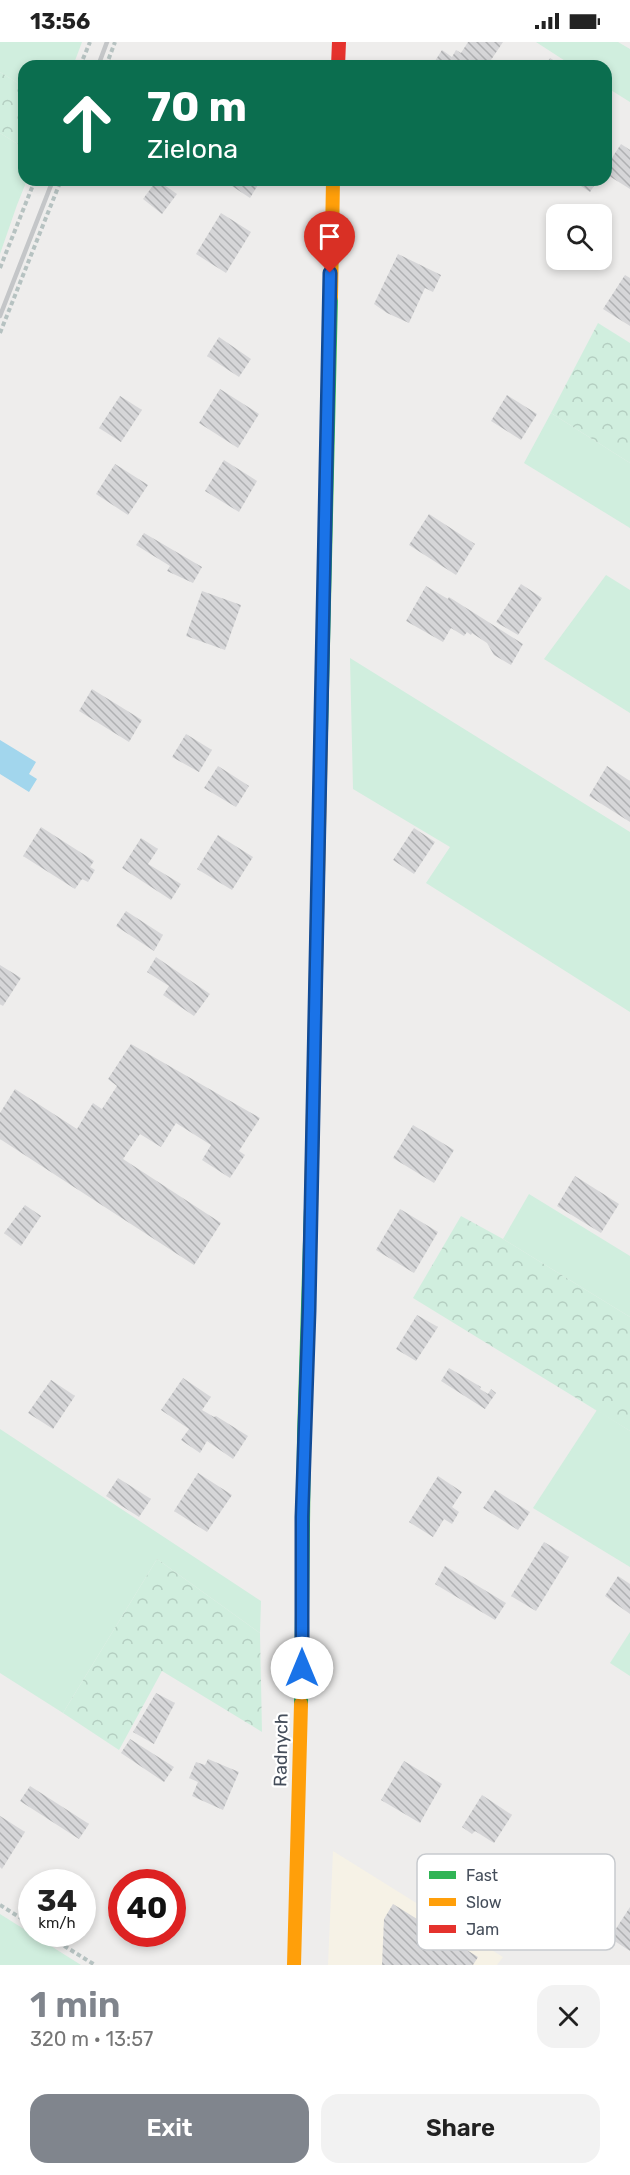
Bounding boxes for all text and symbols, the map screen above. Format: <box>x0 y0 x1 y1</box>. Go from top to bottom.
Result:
text: 13:56 <box>30 8 90 35</box>
text: 70 m <box>147 82 247 132</box>
icon: ahead <box>48 84 126 162</box>
text: Zielona <box>147 133 238 165</box>
map controls <box>546 204 612 270</box>
button: search <box>546 204 612 270</box>
pin <box>304 211 355 273</box>
icon: arrive <box>313 220 346 253</box>
position arrow <box>270 1636 334 1700</box>
street label: Radnych <box>269 1713 293 1787</box>
legend <box>417 1854 615 1950</box>
text: Fast <box>466 1866 498 1885</box>
speed limit sign: 40 <box>108 1869 186 1947</box>
text: 34 <box>37 1883 77 1919</box>
text: Slow <box>466 1893 502 1912</box>
text: km/h <box>38 1914 76 1932</box>
text: Jam <box>466 1920 499 1939</box>
text: 1 min <box>30 1983 121 2026</box>
button: close <box>537 1985 600 2048</box>
text: 320 m · 13:57 <box>30 2027 153 2051</box>
button: Exit <box>30 2094 309 2163</box>
button: Share <box>321 2094 600 2163</box>

